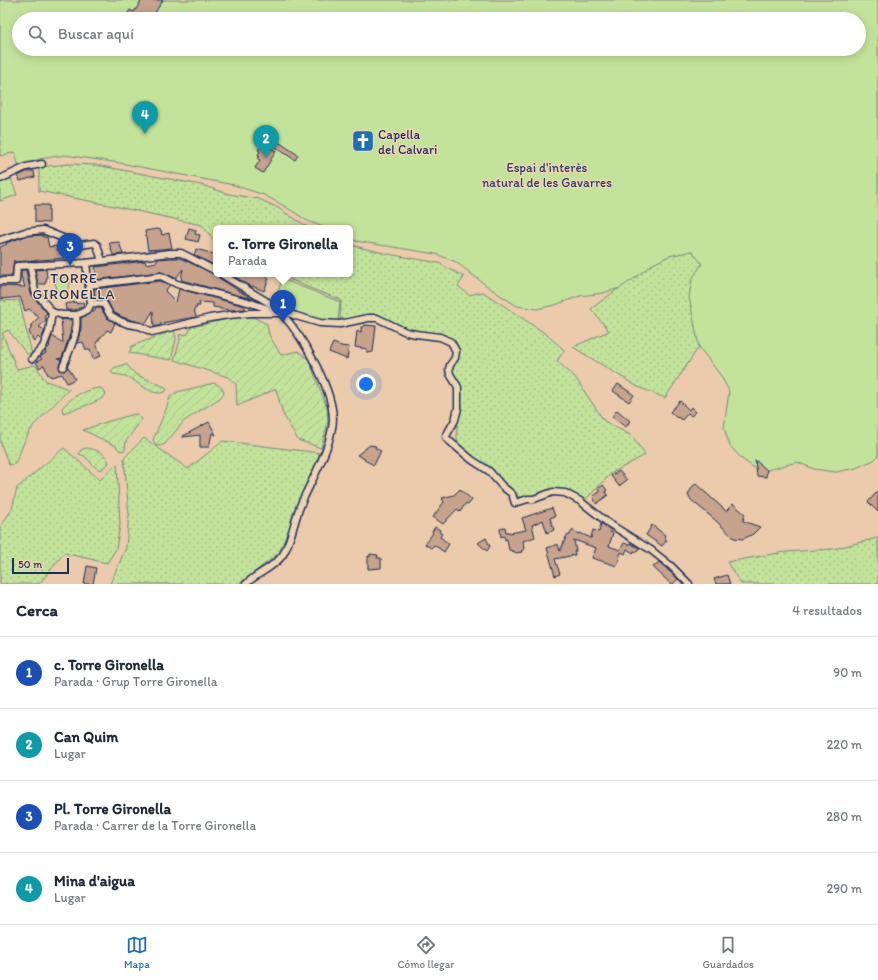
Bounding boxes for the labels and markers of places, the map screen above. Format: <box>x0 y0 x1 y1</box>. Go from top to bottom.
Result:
pin: 4 <box>132 101 158 134</box>
pin: 2 <box>253 125 279 158</box>
place label: Capella del Calvari <box>378 127 437 157</box>
church icon: Capella del Calvari <box>350 128 376 154</box>
pin: 3 <box>57 233 83 266</box>
pin: 1 <box>270 290 296 323</box>

